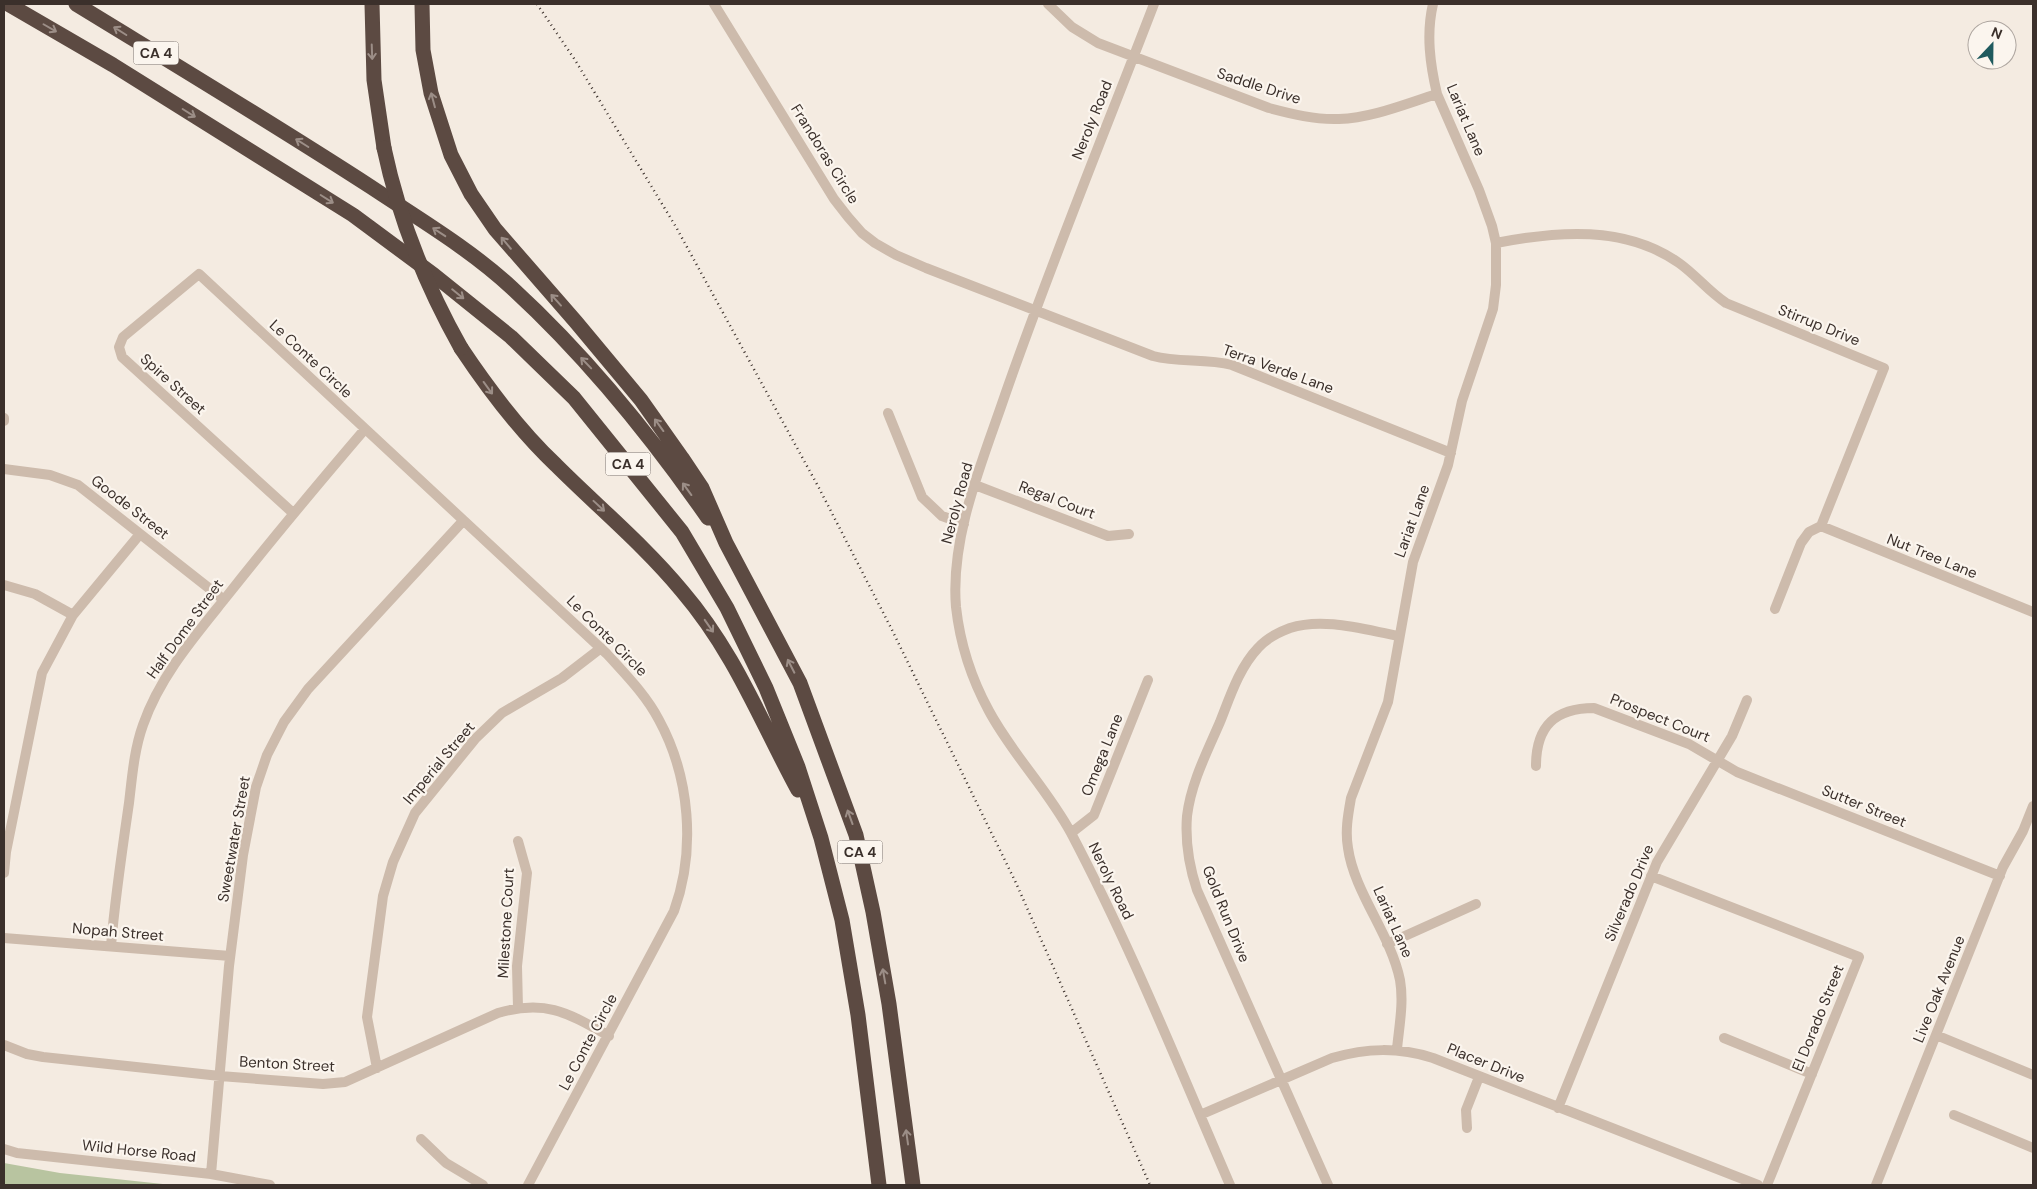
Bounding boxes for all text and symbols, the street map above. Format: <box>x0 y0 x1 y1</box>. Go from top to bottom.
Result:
north arrow <box>1967 20 2017 70</box>
text: N <box>1989 23 2005 43</box>
one-way arrow <box>43 24 57 34</box>
one-way arrow <box>113 25 127 35</box>
road number: CA 4 <box>134 42 178 64</box>
one-way arrow <box>367 44 377 60</box>
street label: Saddle Drive <box>1215 63 1303 109</box>
street label: Neroly Road <box>1067 77 1117 163</box>
street label: Lariat Lane <box>1442 81 1490 159</box>
one-way arrow <box>427 92 437 108</box>
street label: Frandoras Circle <box>786 100 864 208</box>
one-way arrow <box>182 108 196 118</box>
one-way arrow <box>296 138 310 148</box>
one-way arrow <box>320 194 334 204</box>
one-way arrow <box>432 226 446 236</box>
one-way arrow <box>501 237 512 250</box>
one-way arrow <box>452 289 465 300</box>
one-way arrow <box>550 293 562 306</box>
street label: Stirrup Drive <box>1775 299 1863 351</box>
street label: Le Conte Circle <box>265 315 357 403</box>
street label: Terra Verde Lane <box>1220 340 1336 398</box>
street label: Spire Street <box>136 349 210 419</box>
one-way arrow <box>579 357 592 369</box>
one-way arrow <box>483 381 493 395</box>
one-way arrow <box>654 418 664 432</box>
road number: CA 4 <box>606 452 650 476</box>
street label: Neroly Road <box>937 460 977 546</box>
street label: Goode Street <box>87 470 173 544</box>
street label: Regal Court <box>1016 476 1098 524</box>
street label: Lariat Lane <box>1390 482 1434 560</box>
one-way arrow <box>682 483 692 497</box>
one-way arrow <box>593 500 606 512</box>
street label: Nut Tree Lane <box>1884 529 1980 583</box>
street label: Half Dome Street <box>142 575 228 683</box>
street label: Le Conte Circle <box>562 591 652 681</box>
one-way arrow <box>704 618 714 632</box>
one-way arrow <box>786 659 795 674</box>
street label: Prospect Court <box>1607 689 1713 747</box>
street label: Omega Lane <box>1076 711 1128 799</box>
street label: Imperial Street <box>399 717 479 808</box>
street label: Sweetwater Street <box>213 774 255 904</box>
street label: Sutter Street <box>1819 780 1909 832</box>
one-way arrow <box>845 810 854 826</box>
street label: Neroly Road <box>1084 839 1138 923</box>
road number: CA 4 <box>838 840 882 864</box>
street label: Silverado Drive <box>1600 842 1658 944</box>
street label: Gold Run Drive <box>1198 863 1254 965</box>
street label: Milestone Court <box>493 867 519 979</box>
street label: Lariat Lane <box>1368 883 1418 961</box>
street label: Nopah Street <box>71 918 165 946</box>
street label: Live Oak Avenue <box>1908 932 1970 1046</box>
street label: El Dorado Street <box>1787 962 1849 1074</box>
one-way arrow <box>878 968 888 984</box>
street label: Le Conte Circle <box>554 990 622 1094</box>
street label: Placer Drive <box>1444 1038 1528 1088</box>
street label: Benton Street <box>239 1052 335 1077</box>
one-way arrow <box>902 1129 912 1145</box>
street label: Wild Horse Road <box>81 1135 197 1167</box>

